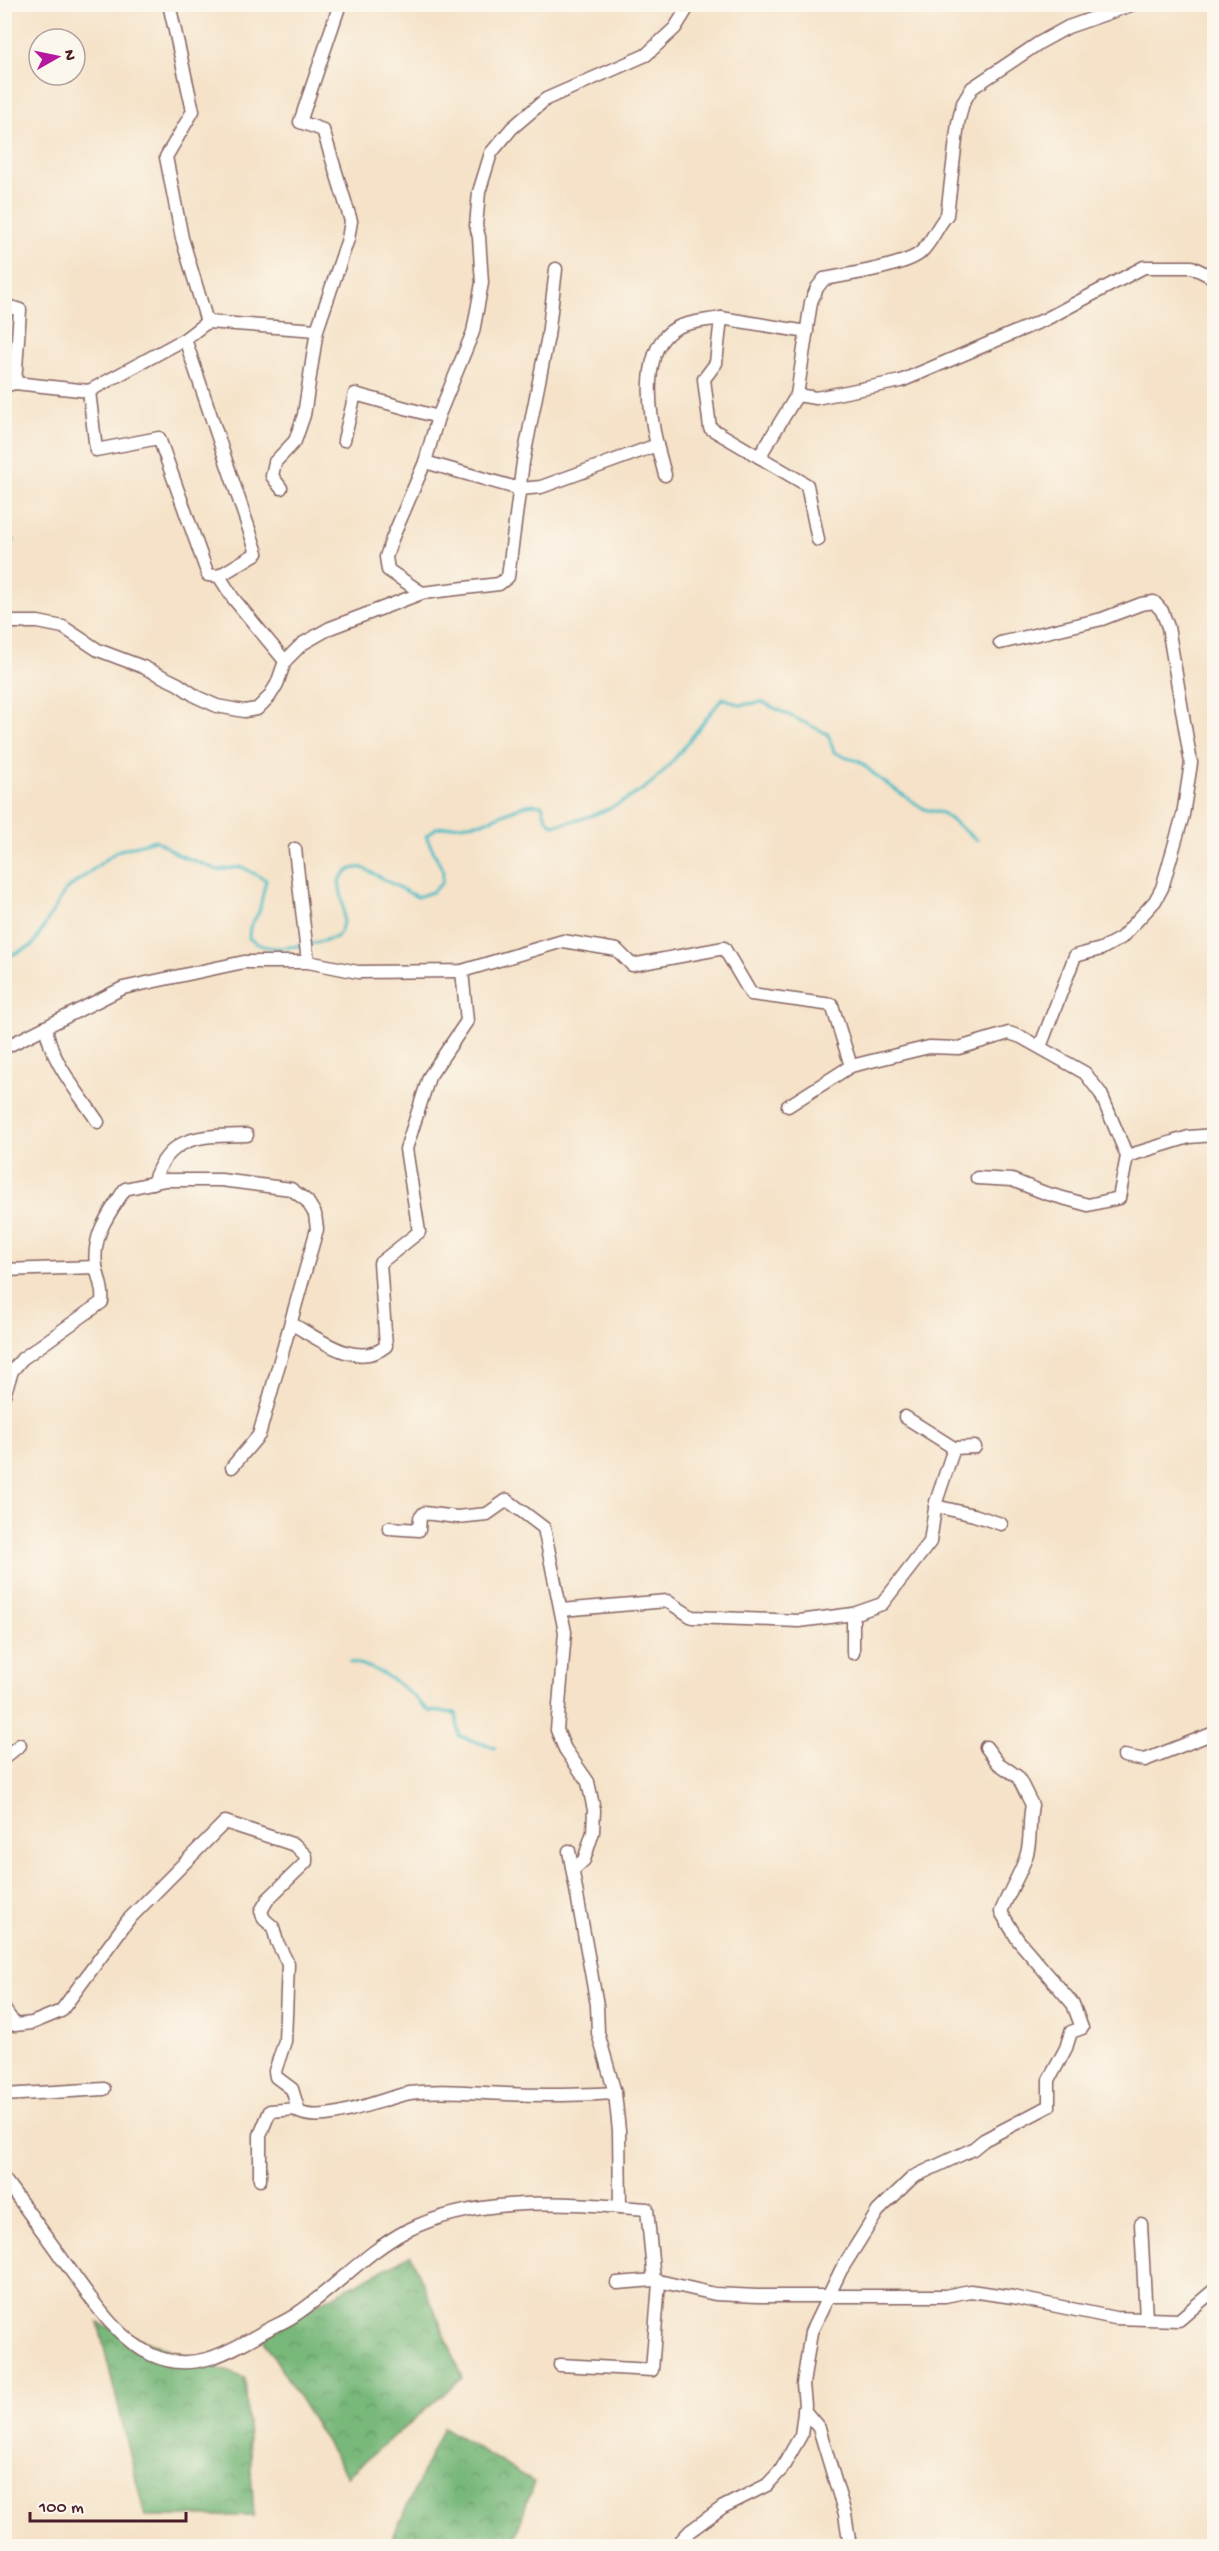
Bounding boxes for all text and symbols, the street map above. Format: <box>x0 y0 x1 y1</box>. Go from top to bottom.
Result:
north arrow <box>27 27 87 87</box>
text: N <box>58 49 79 62</box>
scale bar <box>30 2485 186 2523</box>
text: 100 m <box>38 2498 84 2519</box>

